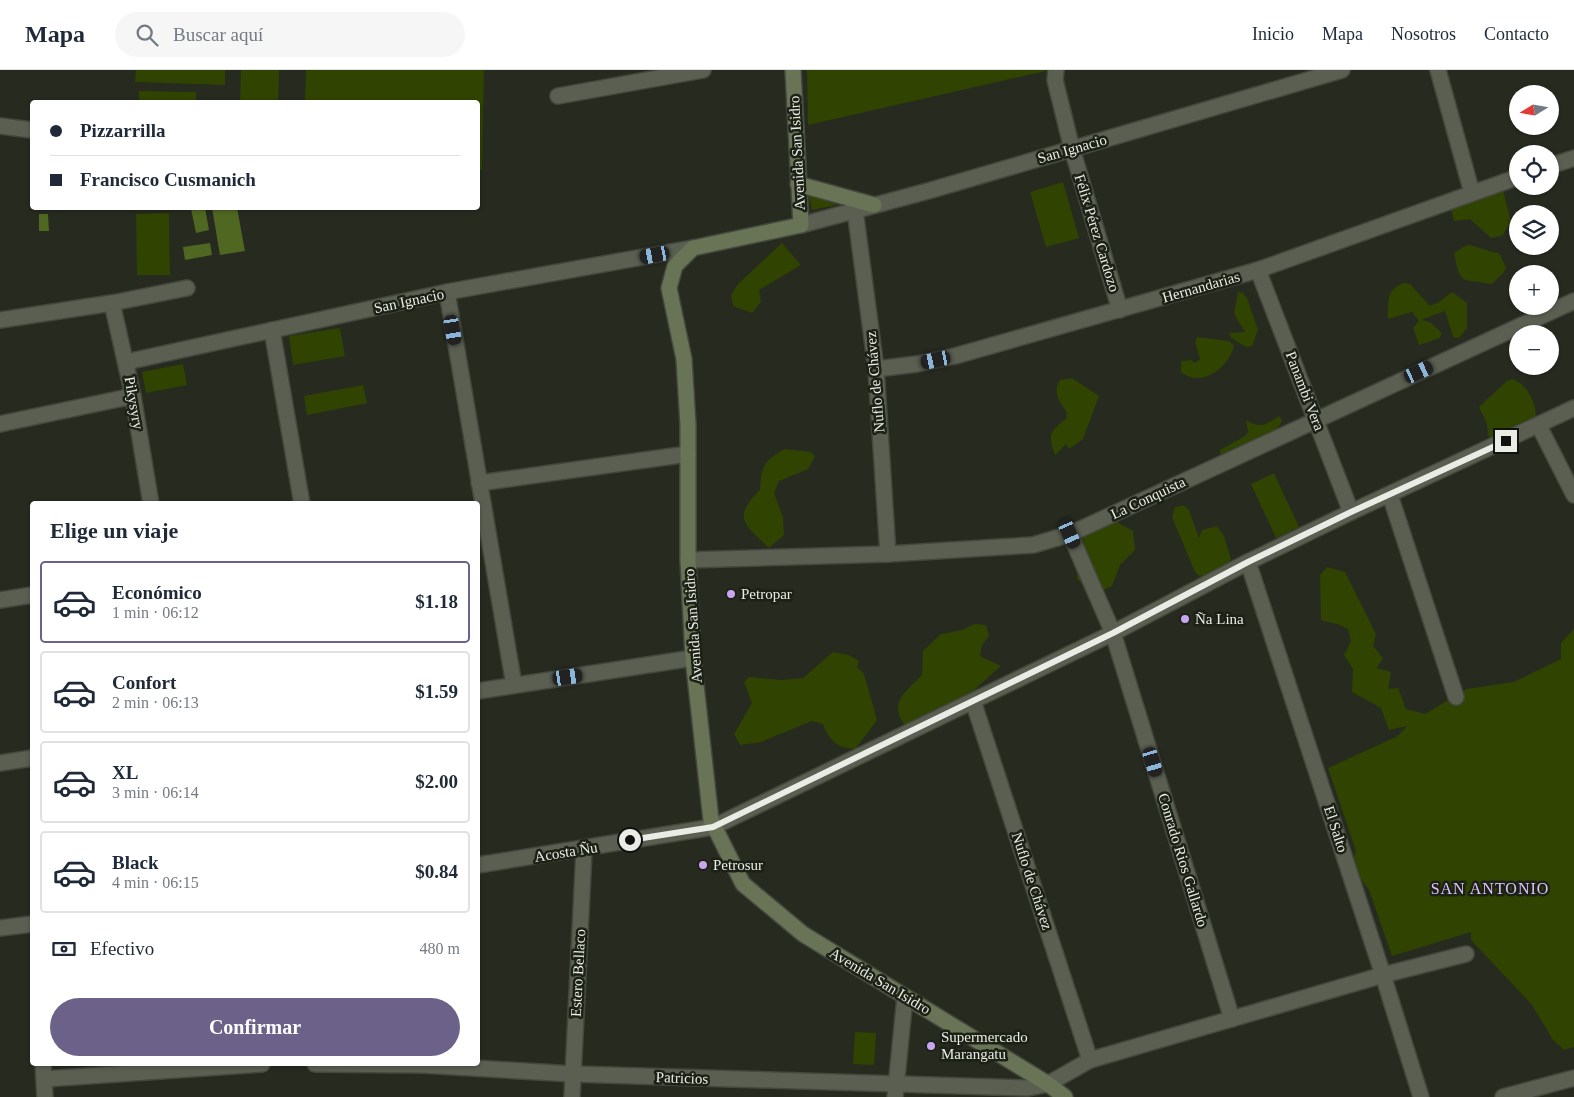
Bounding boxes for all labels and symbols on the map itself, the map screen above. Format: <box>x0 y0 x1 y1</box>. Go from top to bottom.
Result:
north arrow <box>1509 85 1559 135</box>
street label: Avenida San Isidro <box>786 95 808 211</box>
street label: San Ignacio <box>1036 131 1108 167</box>
street label: Félix Pérez Cardozo <box>1071 172 1123 294</box>
car <box>638 245 671 265</box>
street label: Hernandarias <box>1160 268 1242 306</box>
street label: San Ignacio <box>372 286 446 316</box>
car <box>443 314 462 346</box>
street label: Nuflo de Chávez <box>863 330 887 433</box>
street label: Panambi Vera <box>1283 349 1328 433</box>
car <box>919 350 952 370</box>
car <box>1402 359 1435 385</box>
street label: Pikysyry <box>121 375 147 431</box>
route end <box>1495 430 1517 452</box>
street label: La Conquista <box>1108 474 1188 522</box>
car <box>1057 517 1082 551</box>
street label: Avenida San Isidro <box>681 568 705 684</box>
place label: Petropar <box>741 586 792 602</box>
marker: Petropar <box>725 588 737 600</box>
place label: Ña Lina <box>1195 611 1244 627</box>
marker: Ña Lina <box>1179 613 1191 625</box>
car <box>552 667 583 687</box>
car <box>1141 745 1164 779</box>
street label: Conrado Rios Gallardo <box>1155 791 1211 929</box>
street label: El Salto <box>1321 804 1351 854</box>
route start <box>619 829 641 851</box>
street label: Nuflo de Chávez <box>1009 830 1055 932</box>
street label: Acosta Ñu <box>533 839 599 865</box>
place label: Petrosur <box>713 857 763 873</box>
marker: Petrosur <box>697 859 709 871</box>
district label: SAN ANTONIO <box>1431 880 1549 897</box>
street label: Estero Bellaco <box>568 929 588 1017</box>
street label: Avenida San Isidro <box>827 945 933 1017</box>
place label: Supermercado Marangatu <box>941 1029 1028 1062</box>
marker: Supermercado Marangatu <box>925 1040 937 1052</box>
street label: Patricios <box>655 1069 709 1087</box>

